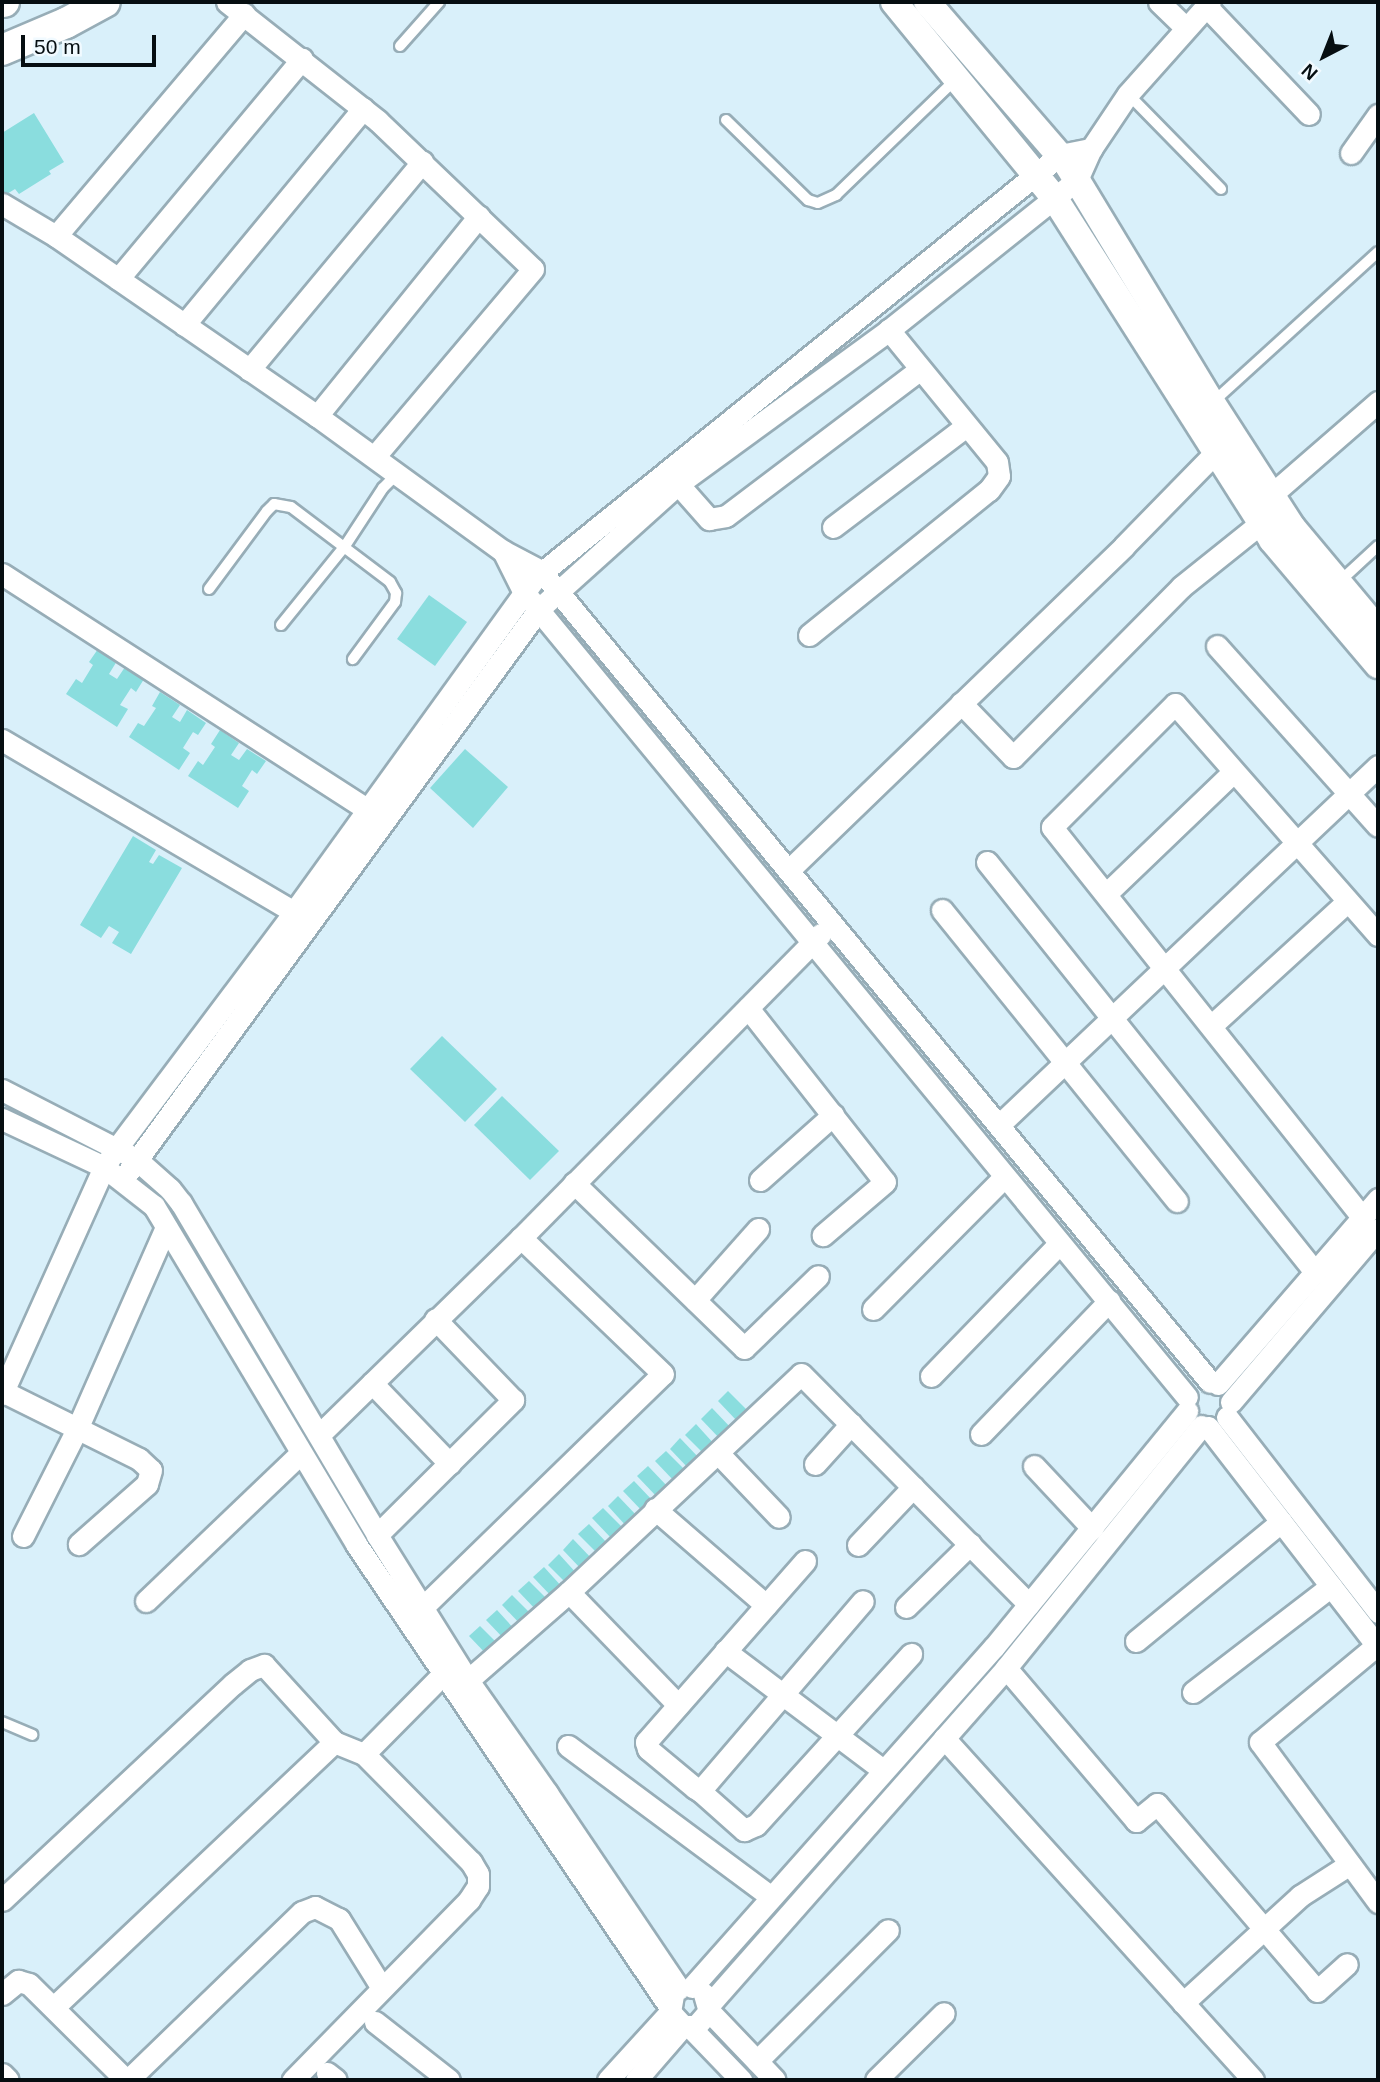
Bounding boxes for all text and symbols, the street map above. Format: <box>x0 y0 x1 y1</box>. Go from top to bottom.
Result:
scale bar <box>24 21 159 65</box>
north arrow <box>1289 21 1359 91</box>
text: 50 m <box>34 35 81 58</box>
text: N <box>1297 60 1322 84</box>

